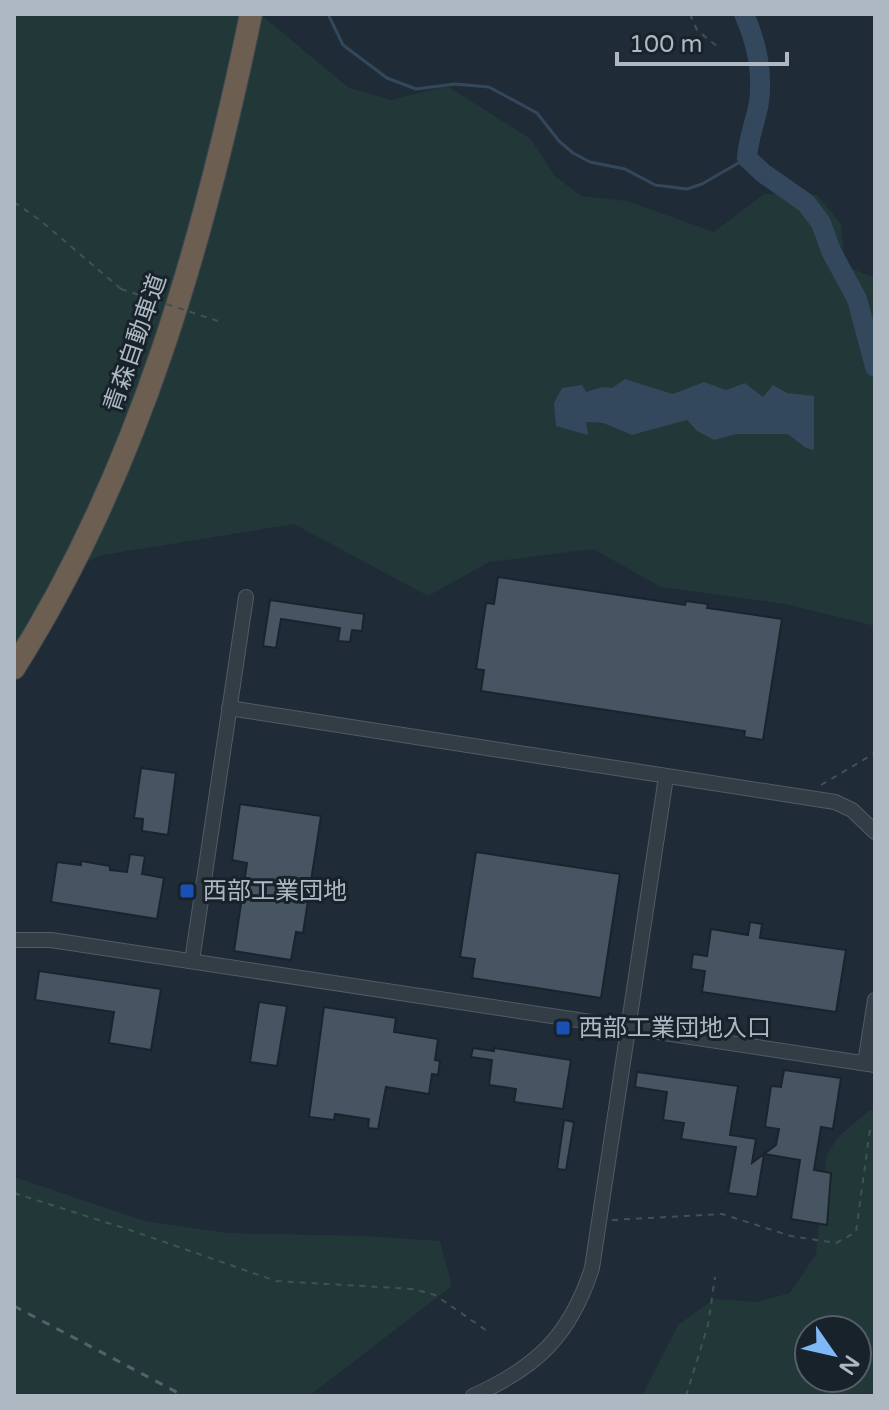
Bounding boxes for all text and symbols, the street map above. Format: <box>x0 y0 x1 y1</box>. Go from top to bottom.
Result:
scale bar <box>617 16 787 66</box>
text: 100 m <box>629 30 703 59</box>
street label: 青森自動車道 <box>98 270 173 416</box>
place label: 西部工業団地 <box>203 877 347 906</box>
marker: 西部工業団地 <box>178 882 196 900</box>
place label: 西部工業団地入口 <box>579 1014 771 1043</box>
marker: 西部工業団地入口 <box>554 1019 572 1037</box>
north arrow <box>793 1314 873 1394</box>
text: N <box>833 1350 864 1379</box>

